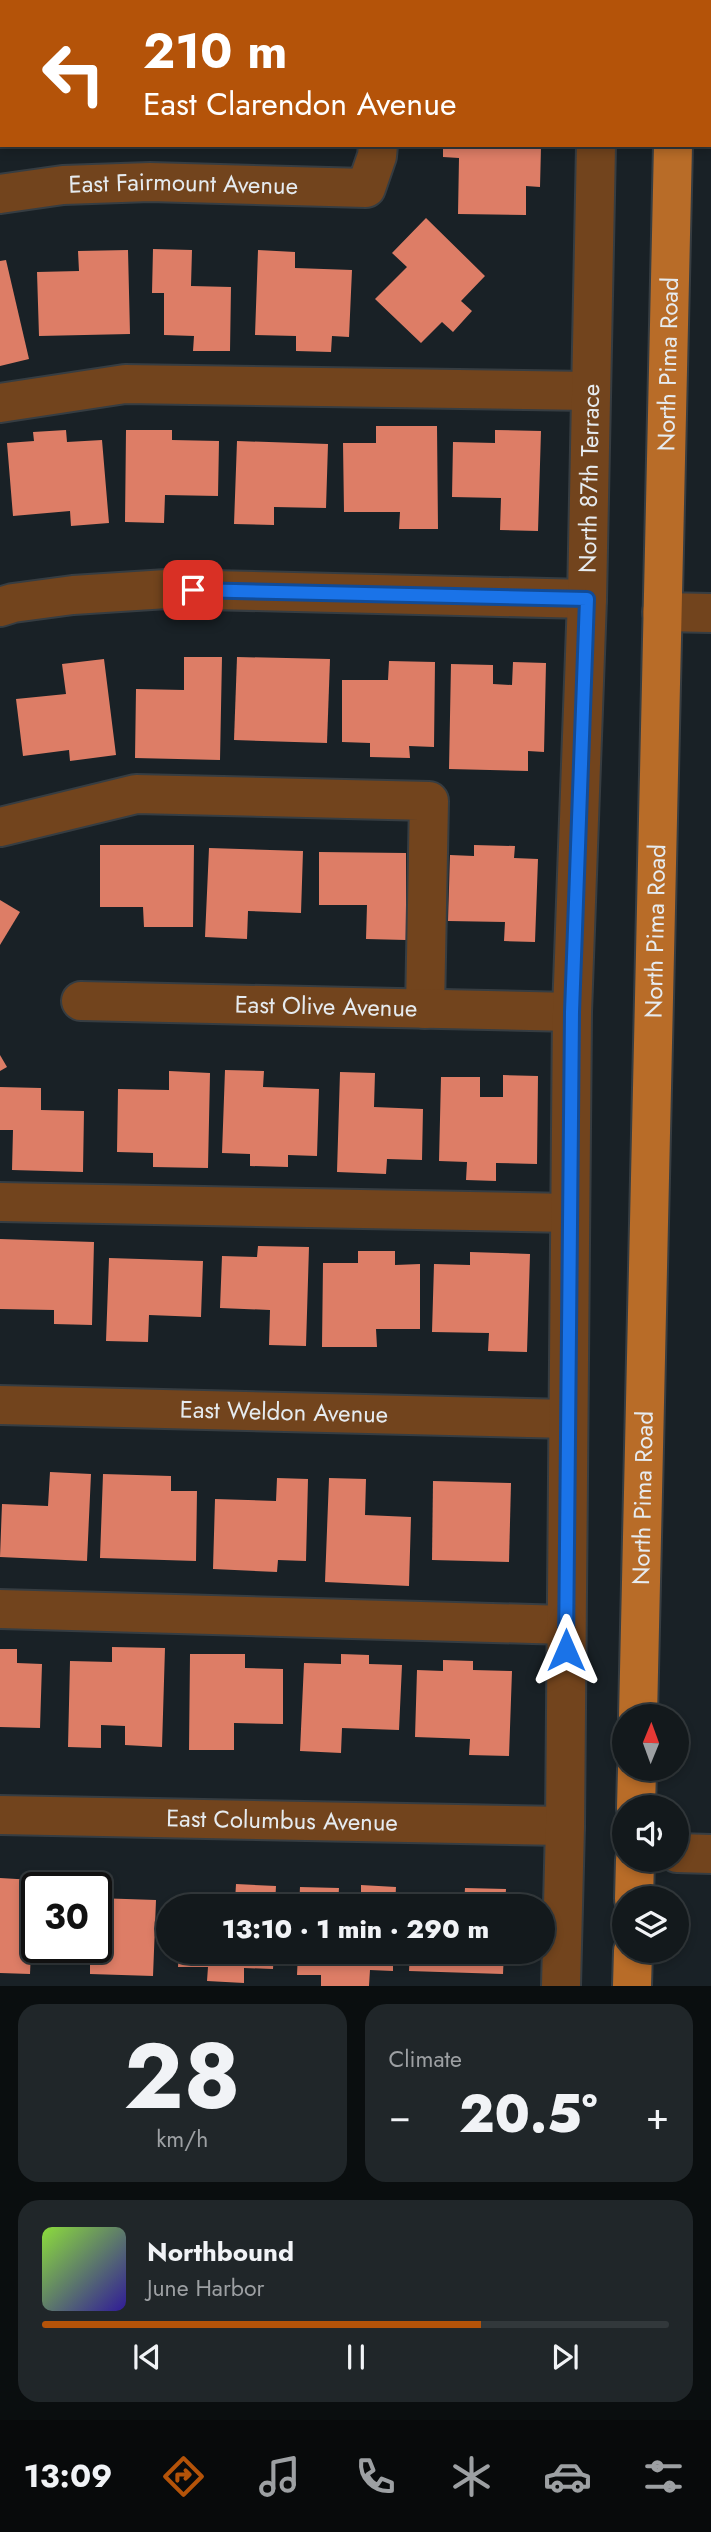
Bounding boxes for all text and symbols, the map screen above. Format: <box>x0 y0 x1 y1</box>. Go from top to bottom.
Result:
text: 210 m <box>143 16 287 86</box>
icon: left <box>28 28 119 119</box>
text: East Clarendon Avenue <box>143 81 456 127</box>
street label: East Fairmount Avenue <box>68 164 299 203</box>
street label: North Pima Road <box>648 277 687 452</box>
street label: North 87th Terrace <box>570 383 608 573</box>
pin <box>163 560 223 620</box>
icon: arrive <box>174 571 212 609</box>
street label: North Pima Road <box>636 844 674 1019</box>
street label: East Olive Avenue <box>234 986 418 1026</box>
street label: East Weldon Avenue <box>179 1391 389 1432</box>
street label: North Pima Road <box>623 1411 662 1586</box>
position arrow <box>529 1613 603 1687</box>
north arrow <box>612 1704 690 1782</box>
map controls <box>612 1704 689 1963</box>
button: sound <box>612 1795 689 1872</box>
street label: East Columbus Avenue <box>166 1800 398 1840</box>
speed limit sign: 30 <box>21 1872 112 1963</box>
button: layers <box>612 1886 689 1963</box>
text: 13:10 · 1 min · 290 m <box>222 1910 489 1948</box>
text: 28 <box>124 2011 241 2142</box>
text: Climate <box>389 2042 462 2076</box>
text: 20.5° <box>459 2076 598 2152</box>
text: − <box>389 2088 411 2143</box>
text: + <box>646 2088 669 2143</box>
text: km/h <box>156 2122 208 2156</box>
text: Northbound <box>147 2233 294 2271</box>
text: June Harbor <box>147 2271 264 2305</box>
icon: previous <box>128 2338 166 2376</box>
icon: pause <box>337 2338 375 2376</box>
icon: next <box>546 2338 584 2376</box>
icon: directions <box>159 2452 208 2501</box>
icon: music <box>255 2452 304 2501</box>
icon: phone <box>351 2452 400 2501</box>
icon: climate <box>447 2452 496 2501</box>
icon: car <box>543 2452 592 2501</box>
icon: filters <box>639 2452 688 2501</box>
text: 13:09 <box>23 2453 112 2499</box>

